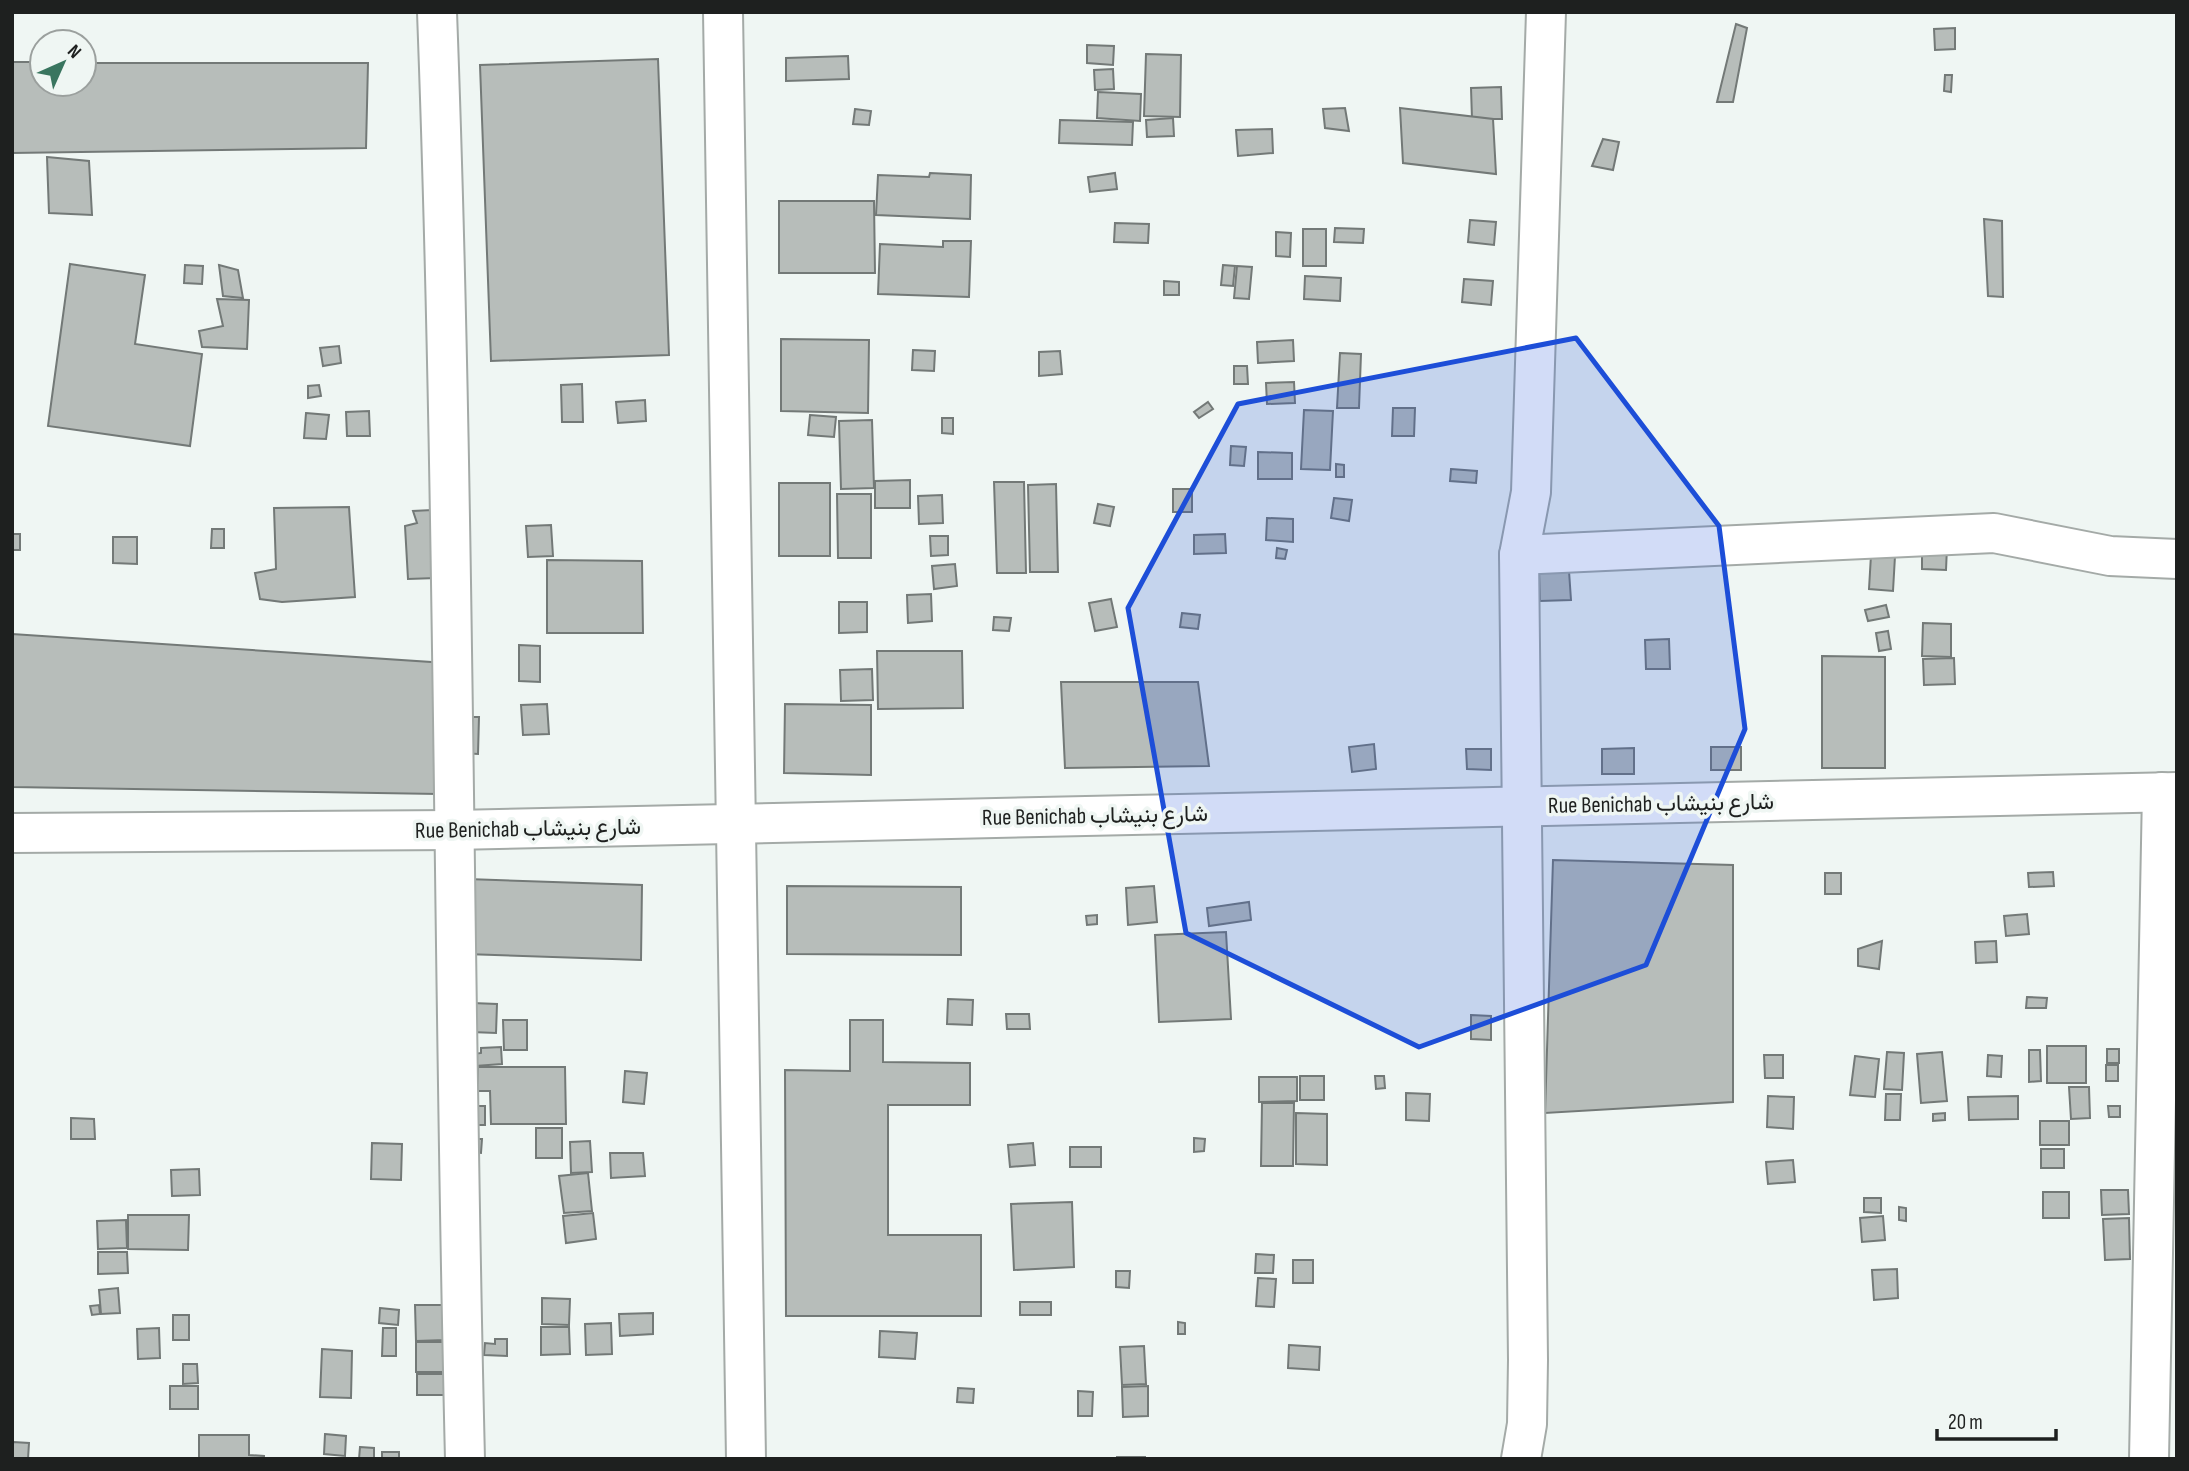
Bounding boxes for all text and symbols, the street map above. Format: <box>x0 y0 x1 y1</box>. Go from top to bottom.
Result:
north arrow <box>28 28 98 98</box>
text: N <box>62 40 86 64</box>
street label: Rue Benichab شارع بنيشاب <box>1548 788 1774 821</box>
street label: Rue Benichab شارع بنيشاب <box>982 800 1208 833</box>
street label: Rue Benichab شارع بنيشاب <box>415 813 641 846</box>
scale bar <box>1937 1398 2056 1442</box>
text: 20 m <box>1948 1410 1983 1435</box>

